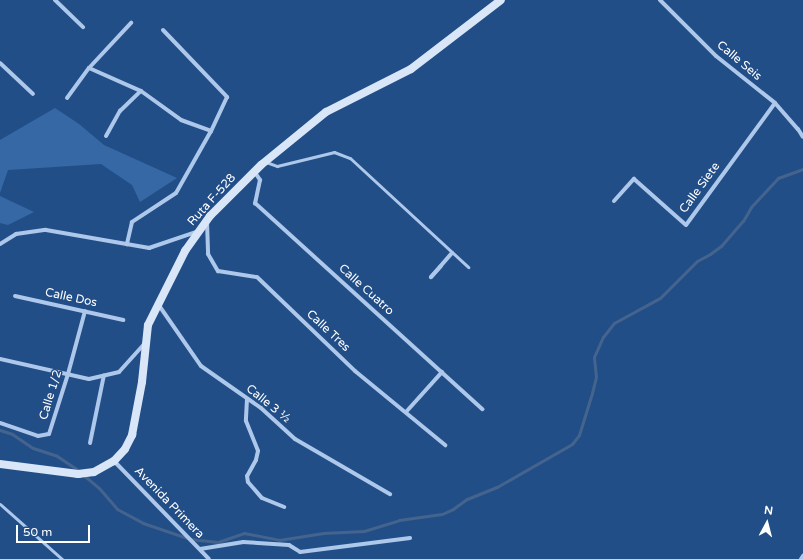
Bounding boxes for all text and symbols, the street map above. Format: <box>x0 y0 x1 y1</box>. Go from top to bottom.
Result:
street label: Calle Seis <box>714 38 764 84</box>
street label: Calle Siete <box>677 160 723 216</box>
street label: Ruta F-528 <box>185 171 239 229</box>
street label: Calle Cuatro <box>335 261 397 319</box>
street label: Calle Dos <box>44 285 98 311</box>
street label: Calle Tres <box>303 307 353 355</box>
street label: Calle 1/2 <box>37 368 65 422</box>
street label: Calle 3 ½ <box>243 382 293 426</box>
street label: Avenida Primera <box>131 464 207 542</box>
north arrow <box>747 503 787 543</box>
text: N <box>763 504 774 518</box>
scale bar <box>18 517 92 543</box>
text: 50 m <box>23 525 52 539</box>

